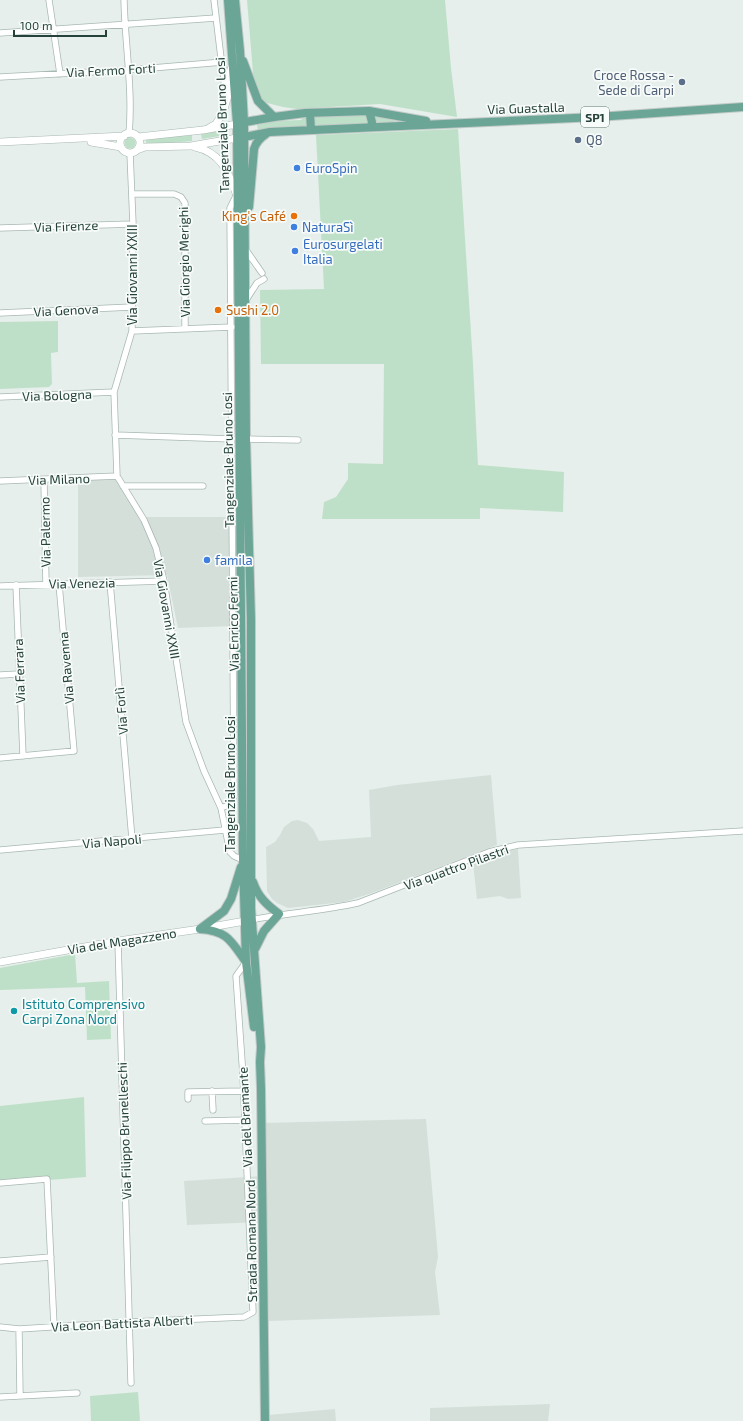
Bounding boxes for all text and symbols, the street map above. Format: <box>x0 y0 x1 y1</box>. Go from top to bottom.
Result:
scale bar <box>14 12 106 38</box>
text: 100 m <box>20 18 52 32</box>
street label: Tangenziale Bruno Losi <box>212 57 232 193</box>
street label: Via Fermo Forti <box>66 60 156 80</box>
place label: Croce Rossa - Sede di Carpi <box>594 67 674 98</box>
marker: Croce Rossa - Sede di Carpi <box>677 77 687 87</box>
street label: Via Guastalla <box>487 99 565 117</box>
road number: SP1 <box>581 107 609 127</box>
place label: Q8 <box>586 132 603 148</box>
marker: Q8 <box>573 135 583 145</box>
place label: EuroSpin <box>305 160 358 176</box>
marker: EuroSpin <box>292 163 302 173</box>
street label: Via Giorgio Merighi <box>175 207 193 317</box>
place label: King's Café <box>222 208 286 224</box>
marker: King's Café <box>289 211 299 221</box>
street label: Via Firenze <box>33 217 99 235</box>
place label: NaturaSì <box>302 219 354 235</box>
marker: NaturaSì <box>289 222 299 232</box>
street label: Via Giovanni XXIII <box>124 224 140 326</box>
place label: Eurosurgelati Italia <box>303 236 383 267</box>
marker: Eurosurgelati Italia <box>290 246 300 256</box>
street label: Via Genova <box>33 300 99 320</box>
place label: Sushi 2.0 <box>226 302 279 318</box>
marker: Sushi 2.0 <box>213 305 223 315</box>
street label: Via Bologna <box>22 386 92 404</box>
street label: Tangenziale Bruno Losi <box>219 392 237 528</box>
street label: Via Milano <box>28 470 90 488</box>
street label: Via Palermo <box>36 496 54 568</box>
place label: famila <box>215 552 253 568</box>
marker: famila <box>202 555 212 565</box>
street label: Via Giovanni XXIII <box>150 558 184 660</box>
street label: Via Venezia <box>48 574 116 592</box>
street label: Via Enrico Fermi <box>224 577 242 671</box>
street label: Via Ravenna <box>55 631 77 705</box>
street label: Via Ferrara <box>10 638 28 704</box>
street label: Via Forlì <box>111 687 131 735</box>
street label: Tangenziale Bruno Losi <box>222 716 238 852</box>
street label: Via Napoli <box>82 830 142 852</box>
street label: Via quattro Pilastri <box>401 841 511 893</box>
street label: Via del Magazzeno <box>66 924 178 958</box>
place label: Istituto Comprensivo Carpi Zona Nord <box>22 996 145 1027</box>
marker: Istituto Comprensivo Carpi Zona Nord <box>9 1006 19 1016</box>
street label: Via Filippo Brunelleschi <box>114 1062 134 1200</box>
street label: Via del Bramante <box>234 1066 256 1168</box>
street label: Strada Romana Nord <box>242 1180 260 1302</box>
street label: Via Leon Battista Alberti <box>51 1311 193 1335</box>

